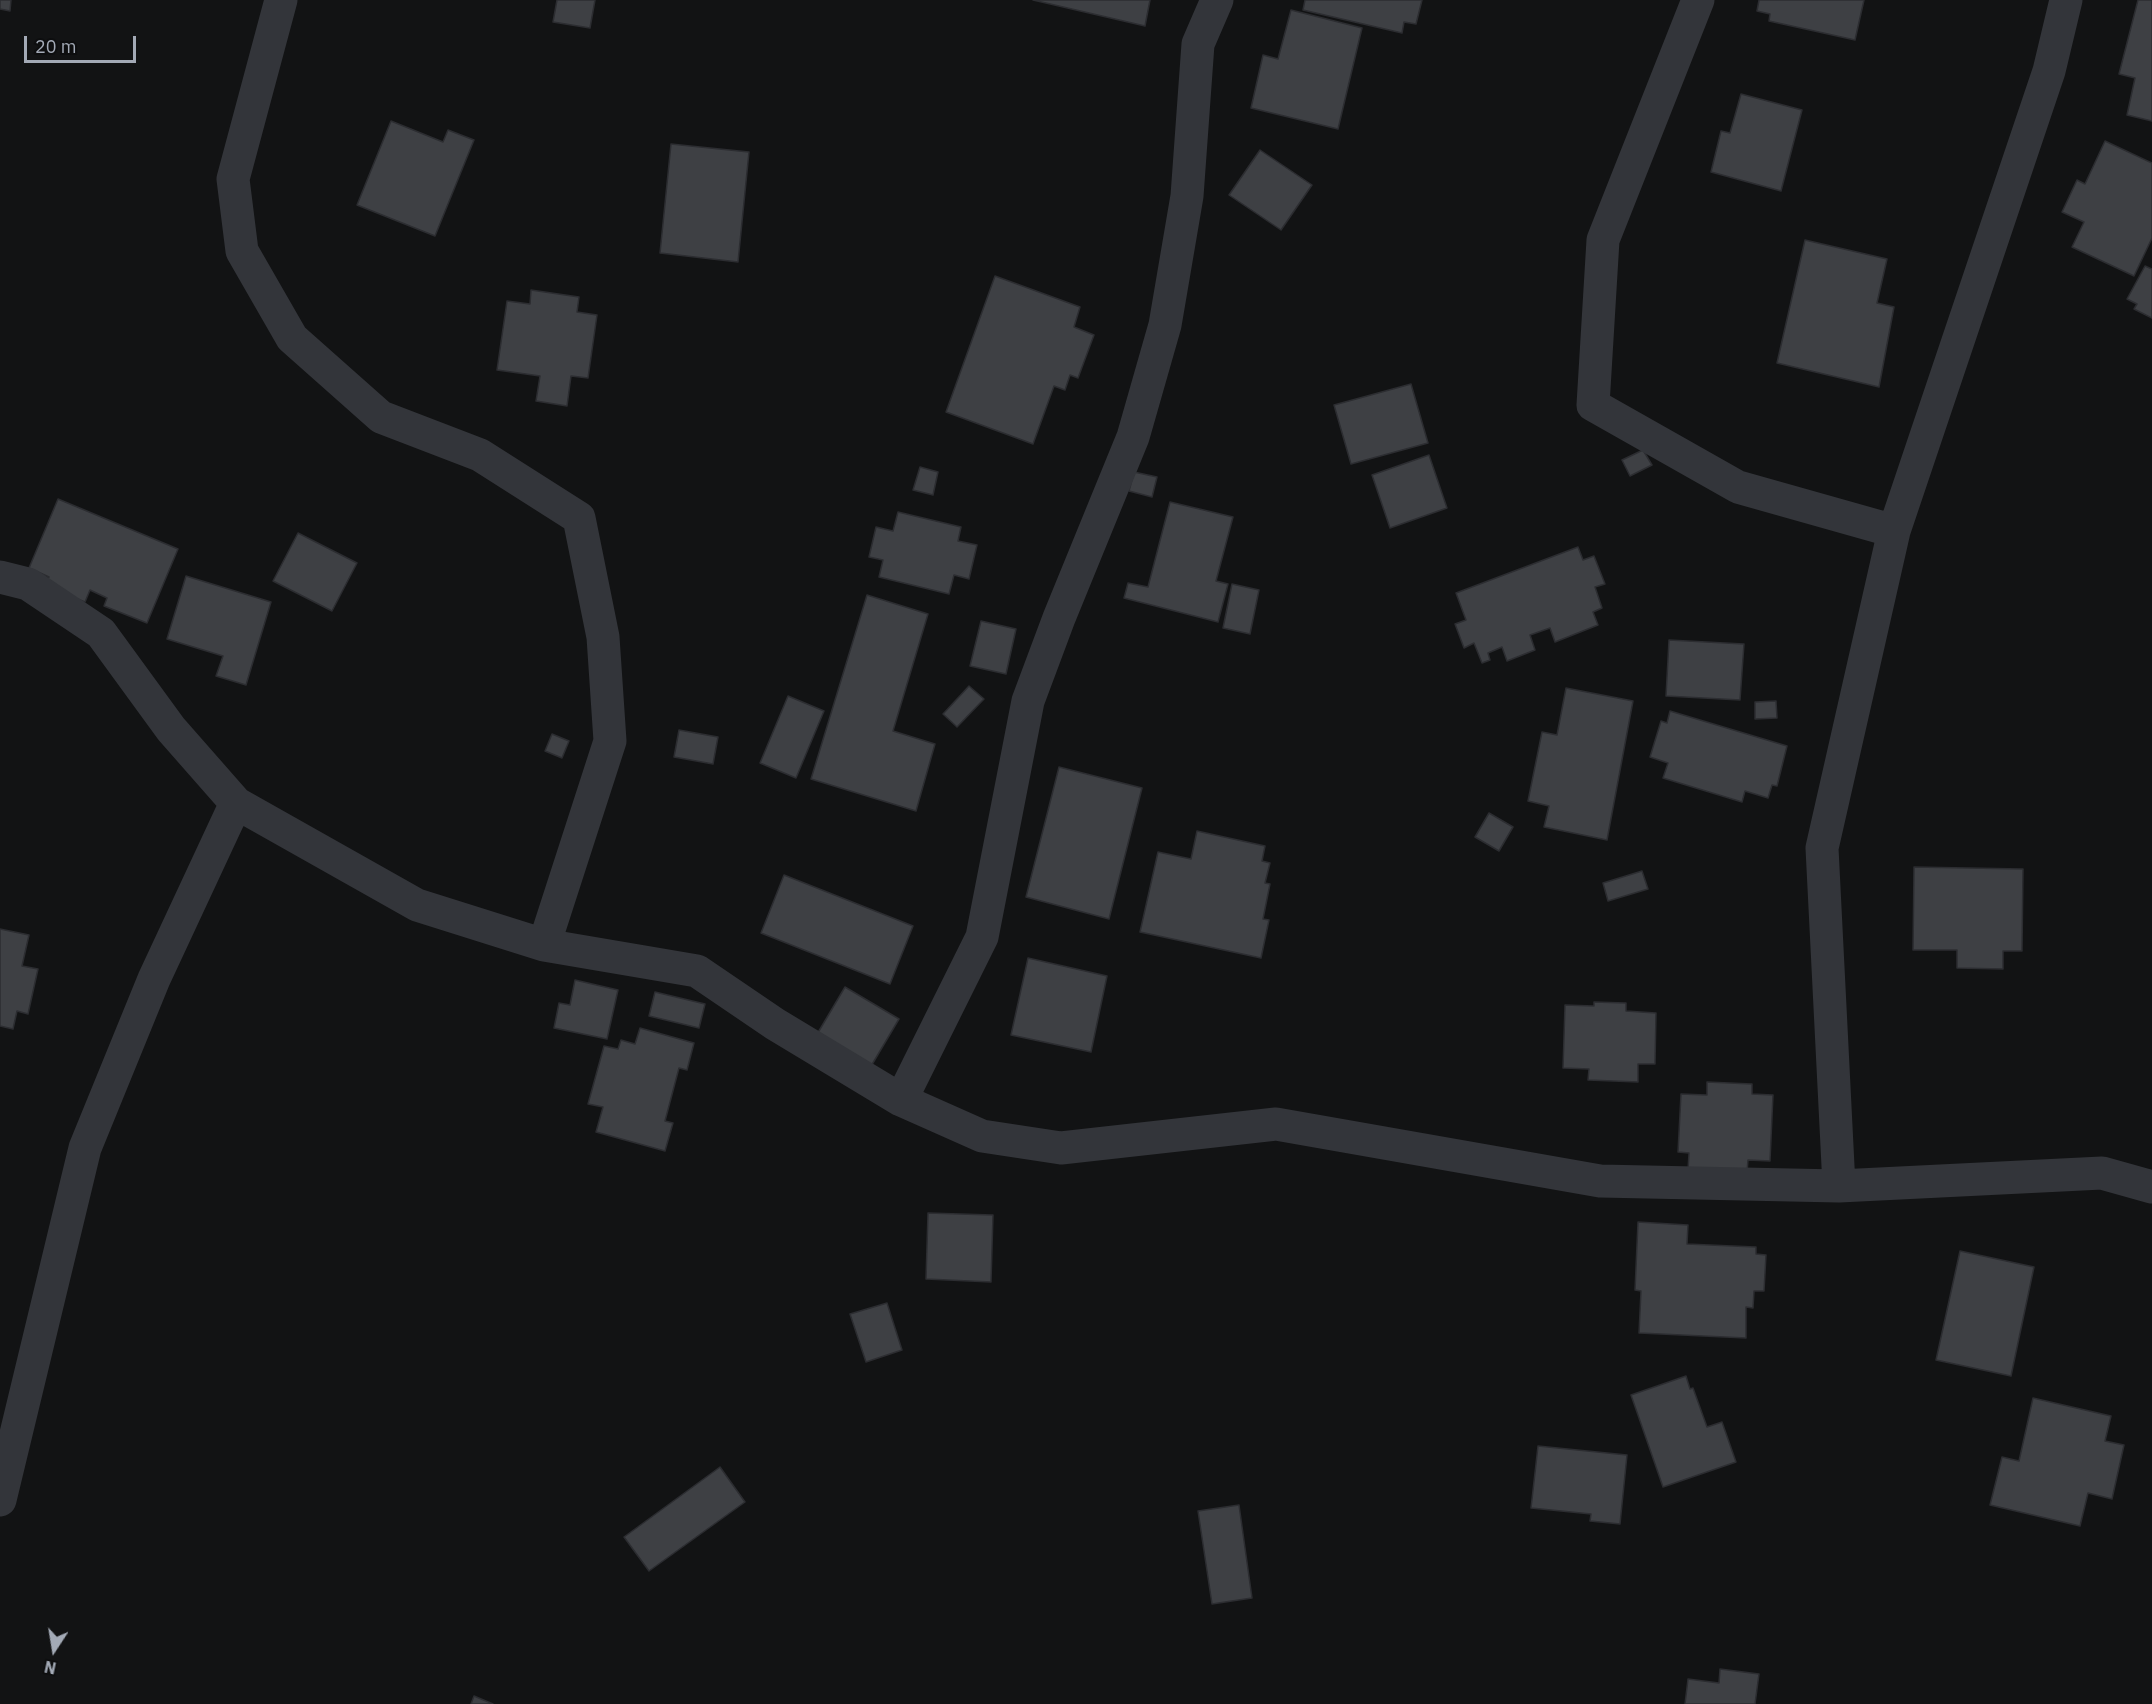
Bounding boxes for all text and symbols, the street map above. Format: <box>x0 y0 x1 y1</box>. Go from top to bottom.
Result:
scale bar <box>27 24 140 62</box>
text: 20 m <box>35 35 77 58</box>
north arrow <box>24 1620 84 1680</box>
text: N <box>43 1657 58 1679</box>

